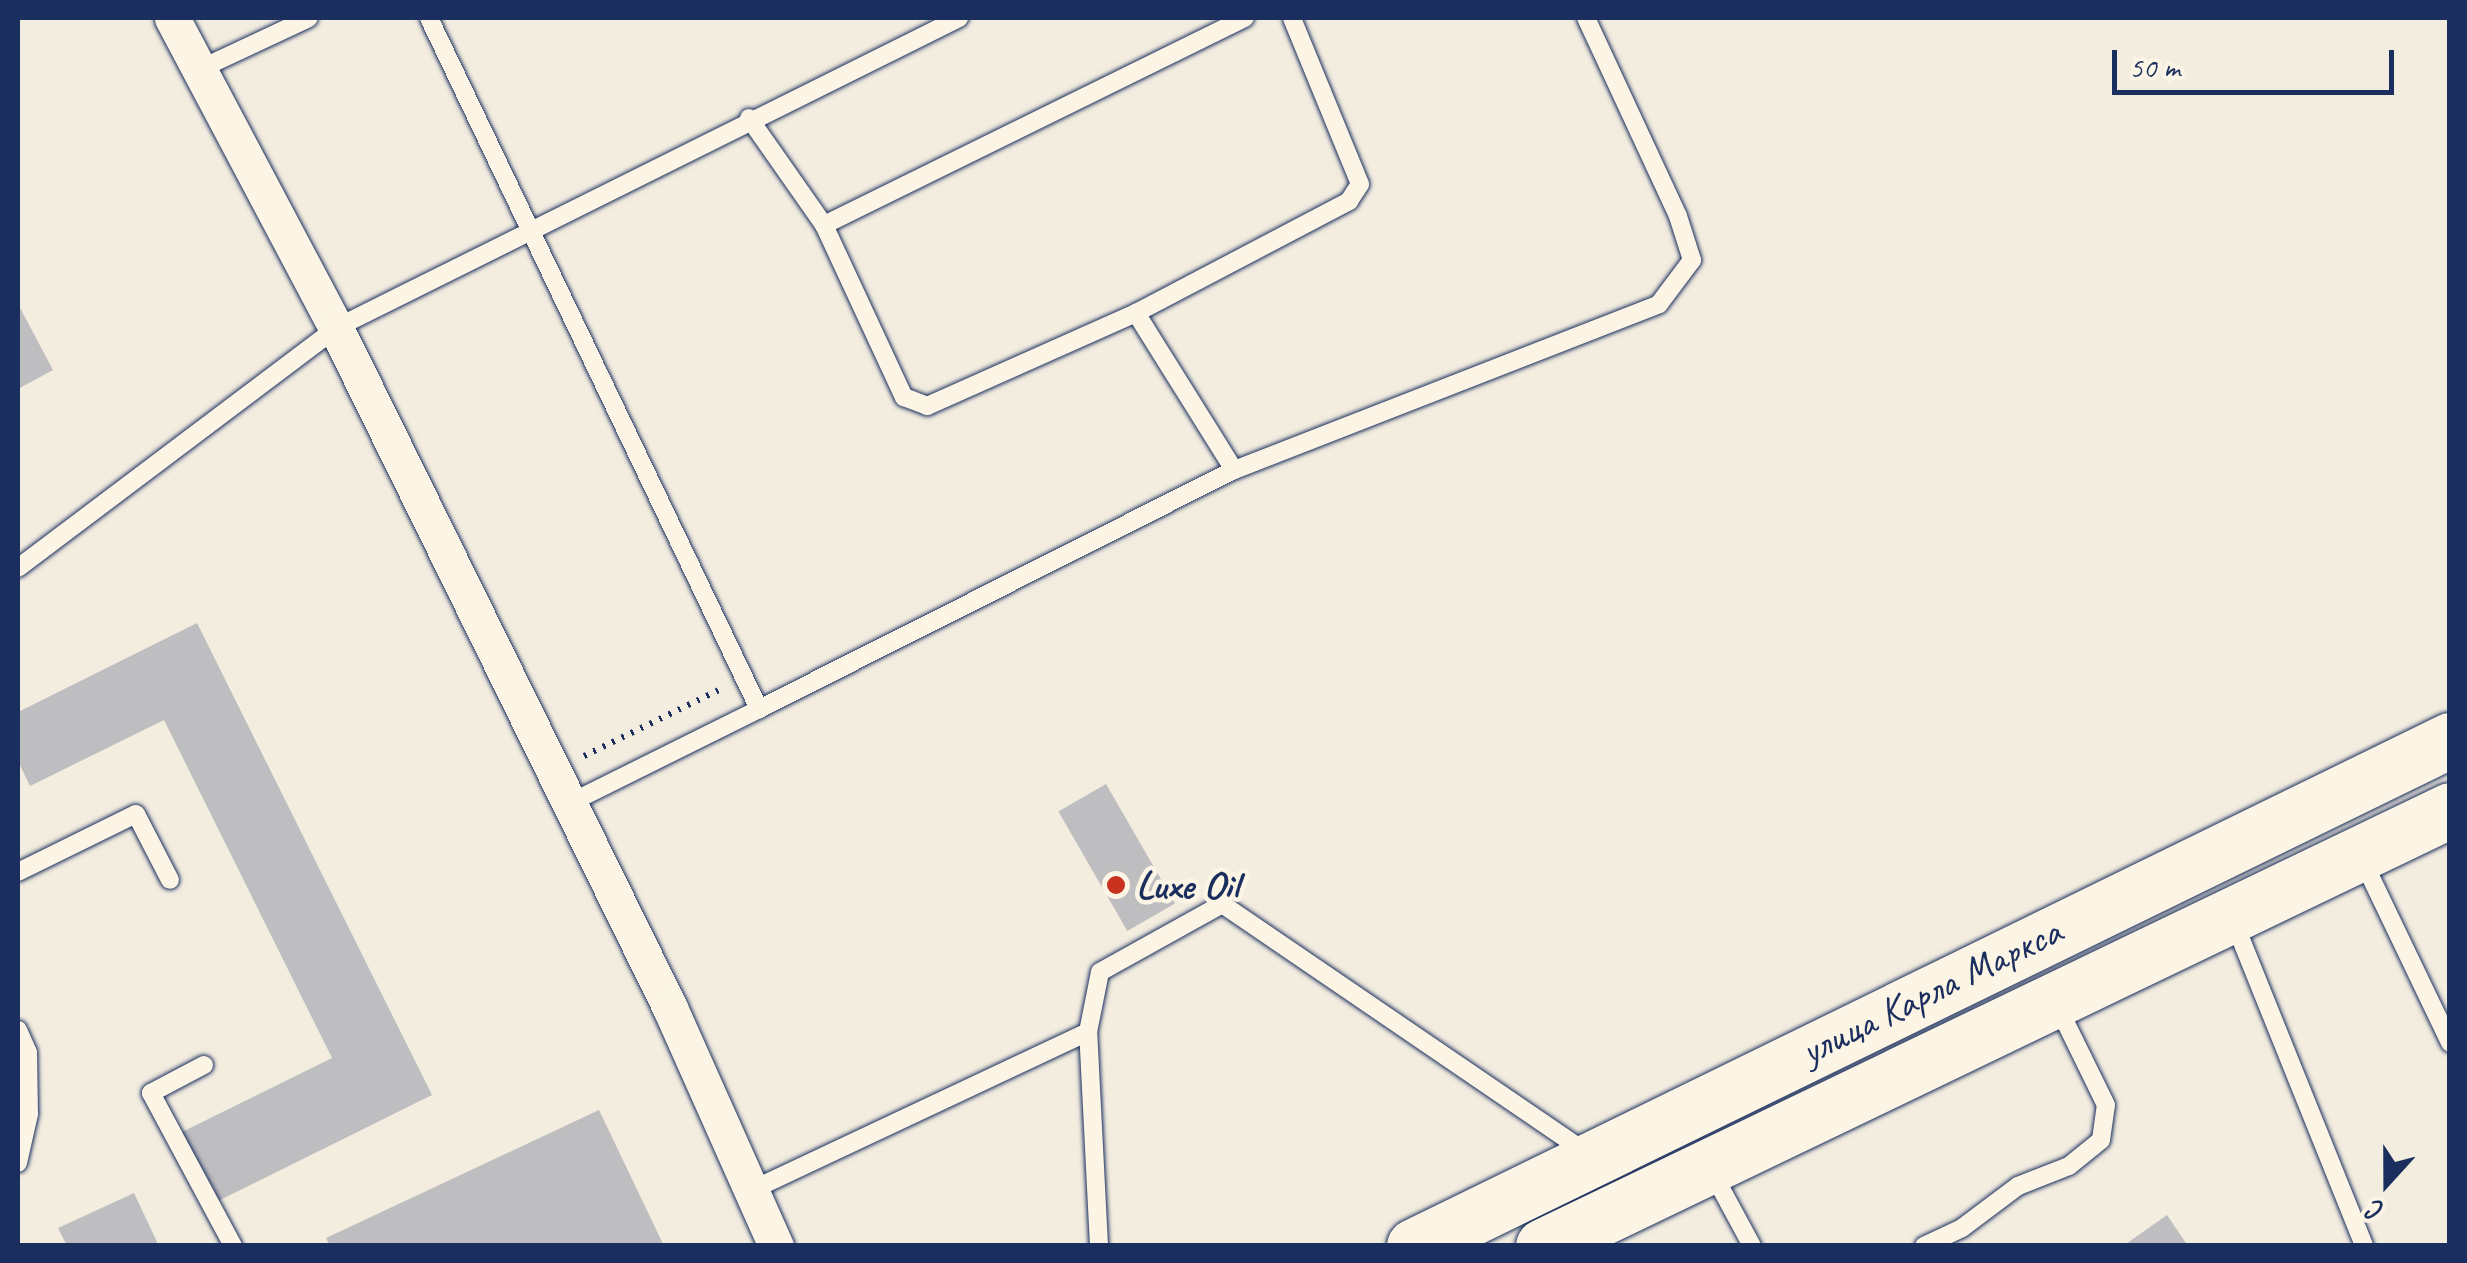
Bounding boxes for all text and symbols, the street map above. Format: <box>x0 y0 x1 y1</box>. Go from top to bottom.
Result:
scale bar <box>2117 30 2400 92</box>
text: 50 m <box>2129 48 2180 86</box>
place label: Luxe Oil <box>1136 861 1239 909</box>
marker: Luxe Oil <box>1105 874 1127 896</box>
street label: улица Карла Маркса <box>1794 908 2068 1074</box>
north arrow <box>2337 1133 2437 1233</box>
text: С <box>2363 1193 2389 1230</box>

